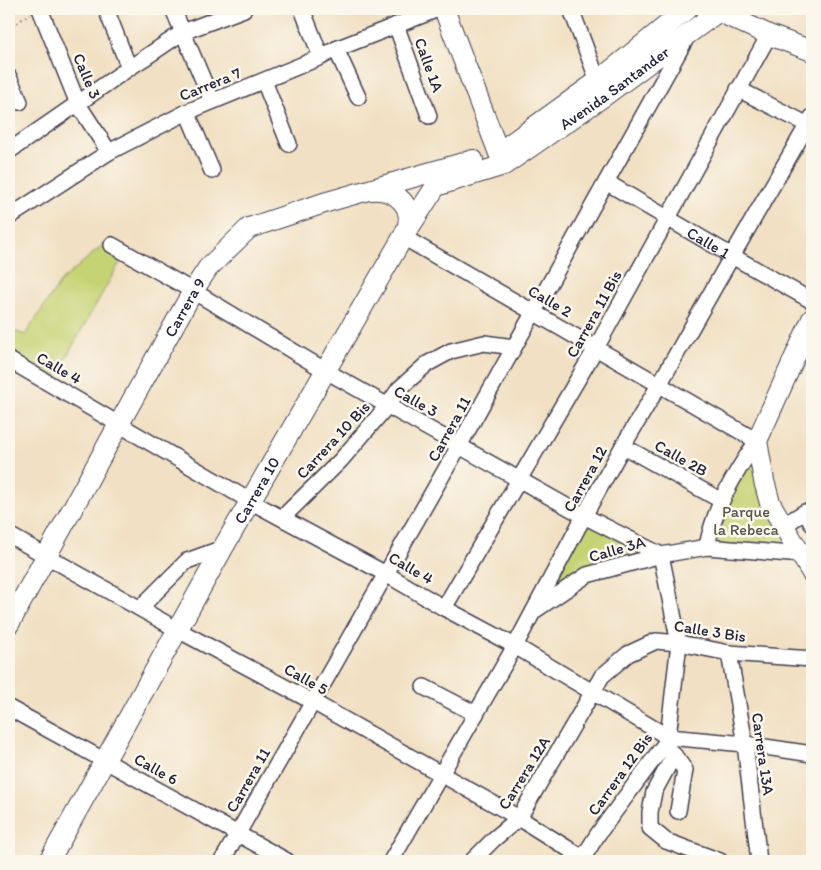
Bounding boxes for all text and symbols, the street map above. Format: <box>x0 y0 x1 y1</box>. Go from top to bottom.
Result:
street label: Calle 1A <box>410 35 448 95</box>
street label: Avenida Santander <box>556 42 673 133</box>
street label: Calle 3 <box>69 50 105 102</box>
street label: Carrera 7 <box>176 63 244 105</box>
street label: Calle 1 <box>684 222 734 262</box>
street label: Carrera 11 Bis <box>562 267 626 361</box>
street label: Carrera 9 <box>160 274 209 340</box>
street label: Calle 2 <box>525 281 576 321</box>
street label: Calle 4 <box>33 348 85 389</box>
street label: Calle 3 <box>391 381 442 421</box>
street label: Carrera 11 <box>423 393 475 465</box>
street label: Carrera 10 Bis <box>292 397 374 483</box>
street label: Calle 2B <box>651 436 711 480</box>
street label: Carrera 12 <box>559 442 611 515</box>
street label: Carrera 10 <box>230 453 283 527</box>
park label: Parque la Rebeca <box>713 502 779 539</box>
street label: Calle 3A <box>587 532 647 566</box>
street label: Calle 4 <box>385 548 437 589</box>
street label: Calle 3 Bis <box>673 616 747 646</box>
street label: Calle 5 <box>281 659 331 699</box>
street label: Carrera 13A <box>748 711 778 797</box>
street label: Carrera 12 Bis <box>584 729 656 819</box>
street label: Carrera 12A <box>494 733 554 813</box>
street label: Carrera 11 <box>222 744 274 816</box>
street label: Calle 6 <box>131 749 181 789</box>

